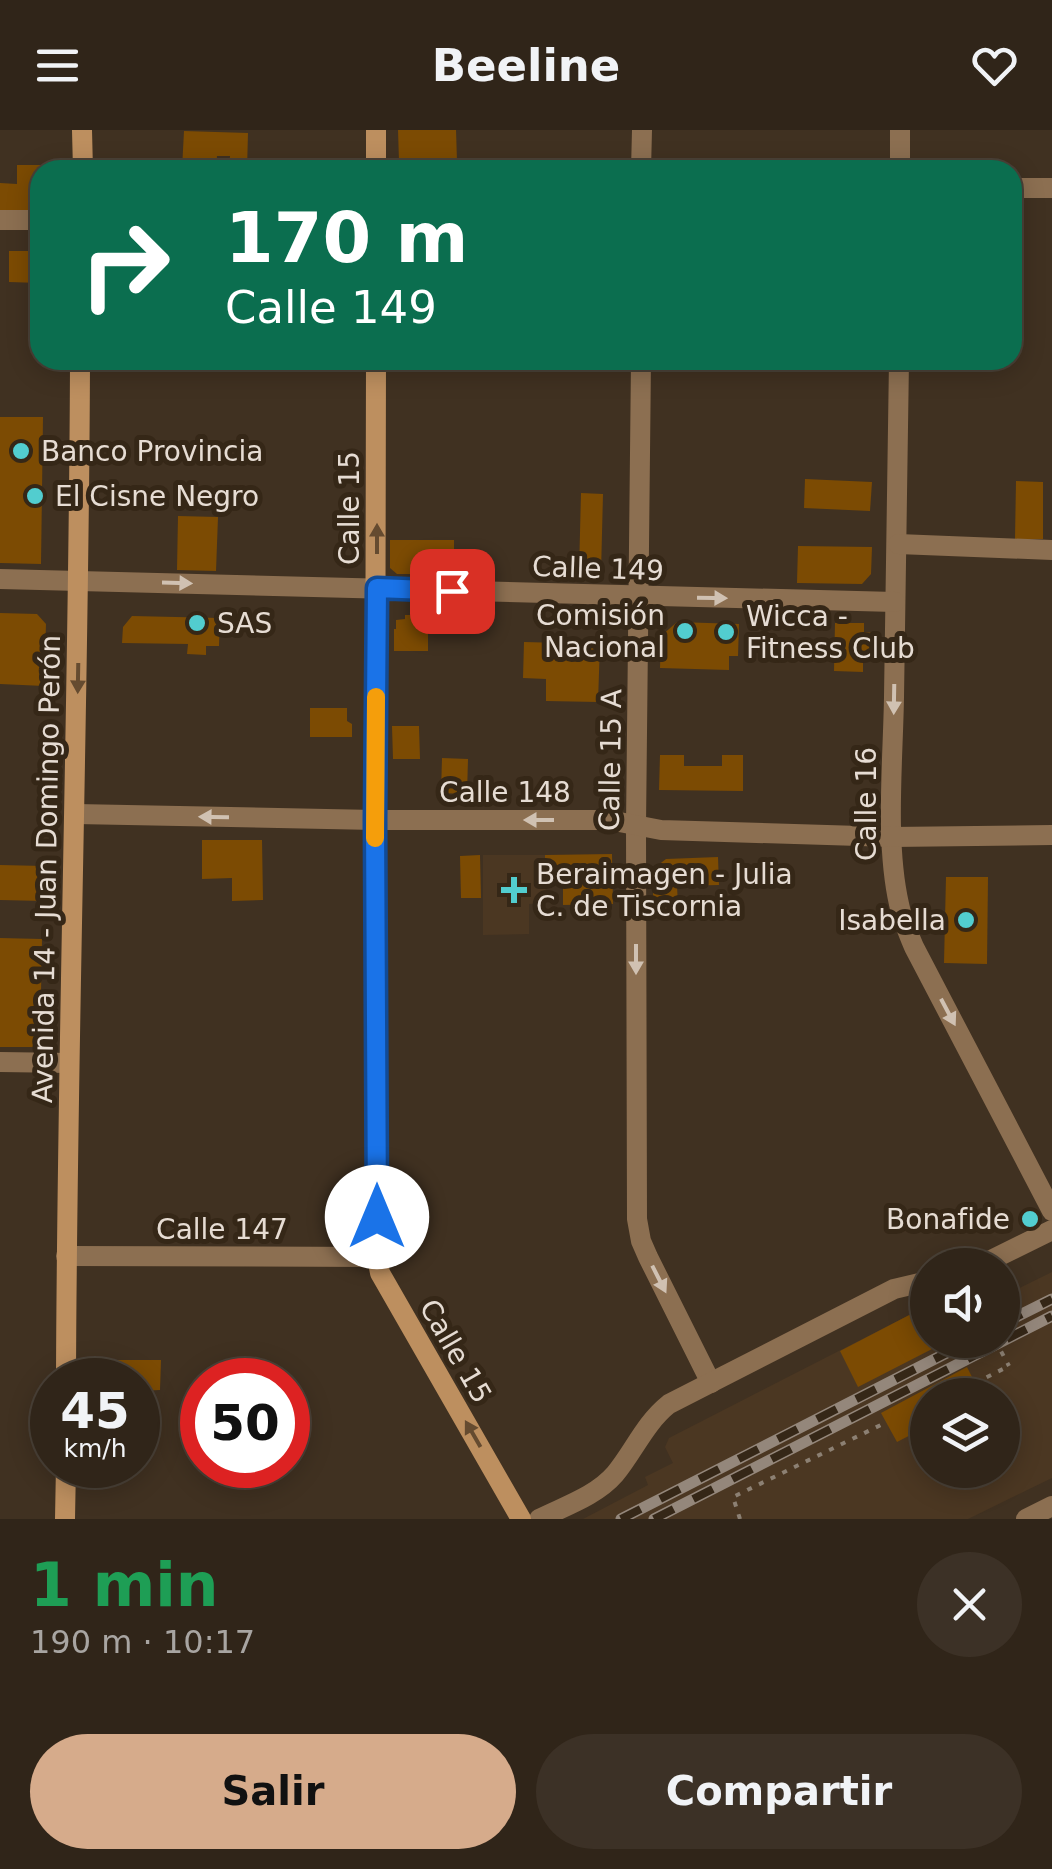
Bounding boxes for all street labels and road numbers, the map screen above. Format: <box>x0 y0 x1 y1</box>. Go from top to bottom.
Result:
street label: Calle 15 <box>333 451 366 565</box>
street label: Calle 149 <box>532 550 664 587</box>
street label: Avenida 14 - Juan Domingo Perón <box>26 635 67 1103</box>
street label: Calle 15 A <box>593 689 628 831</box>
street label: Calle 16 <box>850 747 883 861</box>
street label: Calle 148 <box>439 776 571 809</box>
street label: Calle 147 <box>156 1213 288 1246</box>
street label: Calle 15 <box>413 1294 498 1409</box>

